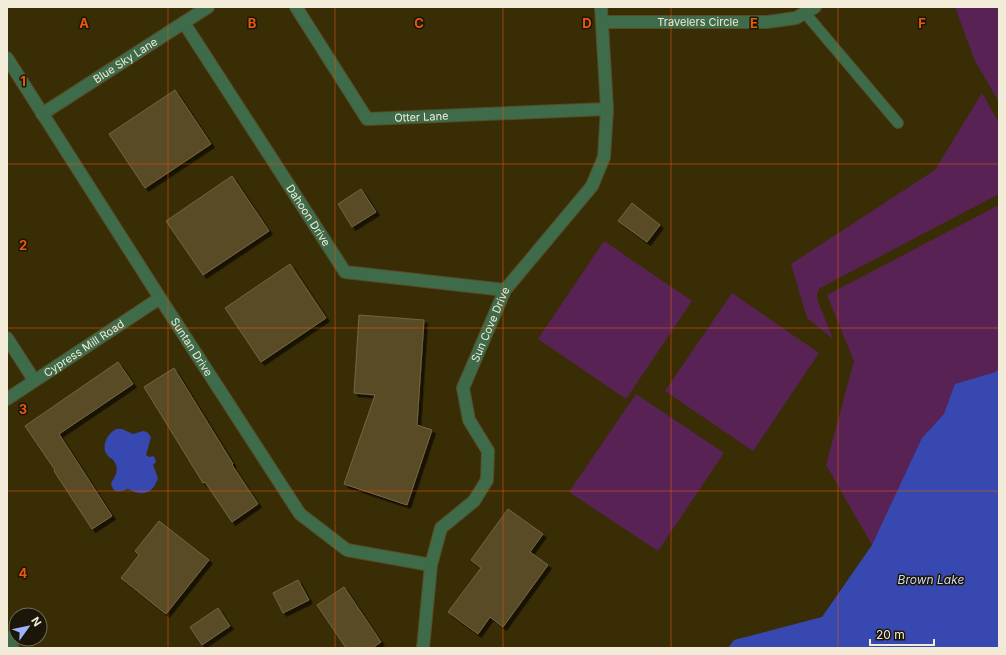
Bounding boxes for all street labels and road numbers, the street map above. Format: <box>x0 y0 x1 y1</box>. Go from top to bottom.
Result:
street label: Travelers Circle <box>657 15 739 29</box>
street label: Blue Sky Lane <box>90 35 160 86</box>
street label: Otter Lane <box>394 109 449 125</box>
street label: Dahoon Drive <box>283 182 333 249</box>
street label: Sun Cove Drive <box>468 285 512 364</box>
street label: Suntan Drive <box>168 315 216 379</box>
street label: Cypress Mill Road <box>41 317 127 380</box>

